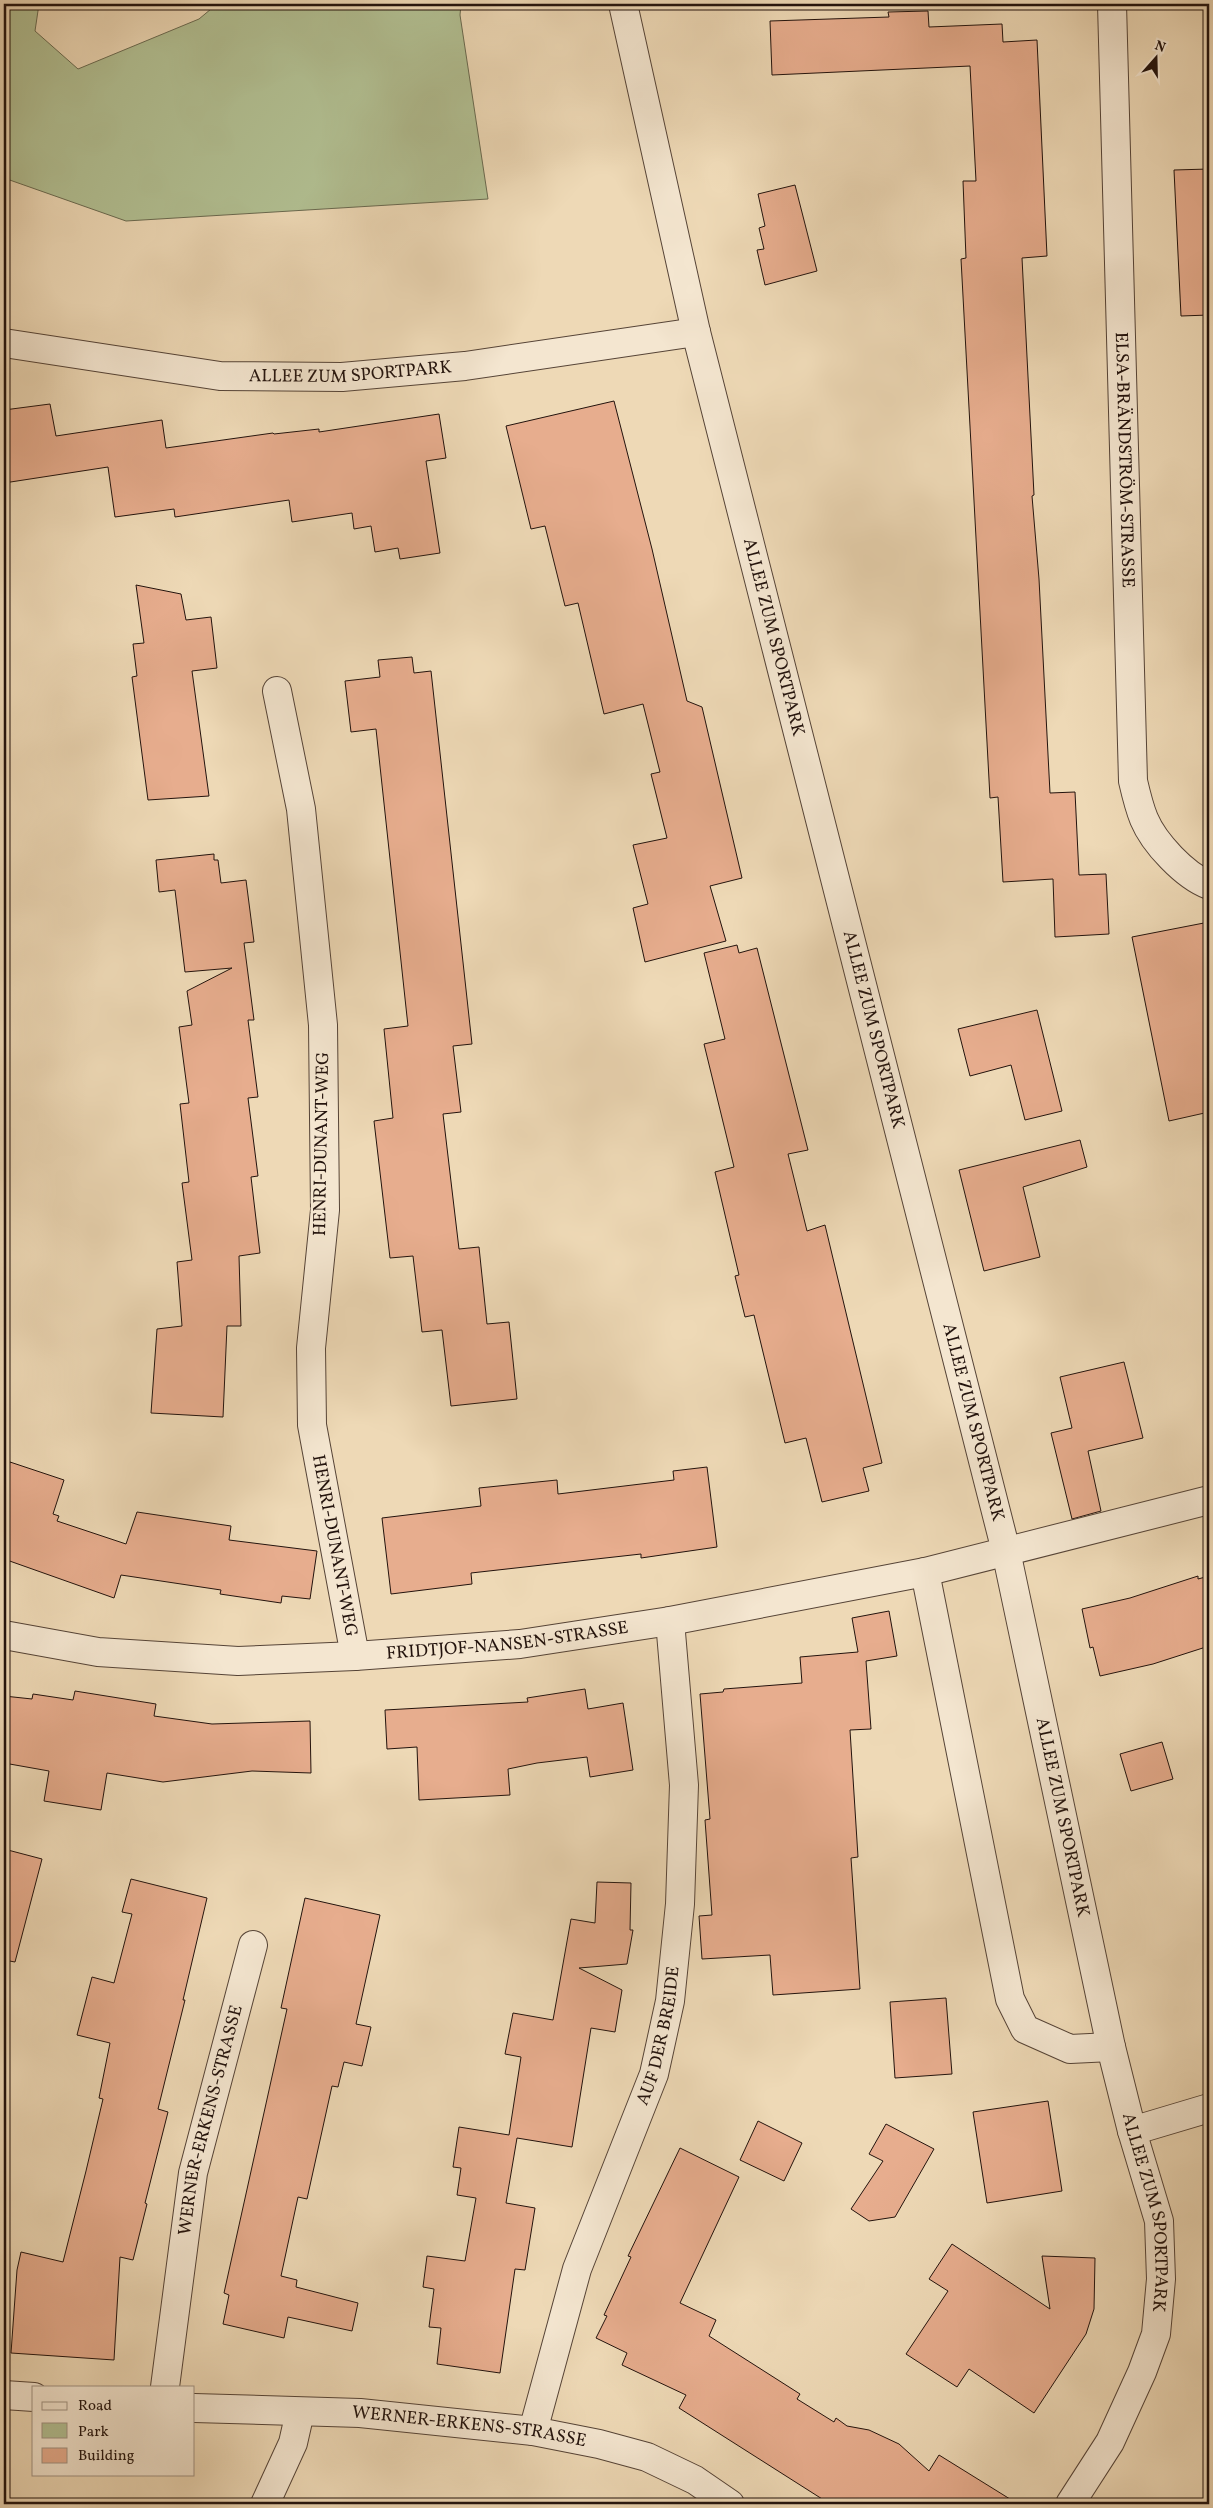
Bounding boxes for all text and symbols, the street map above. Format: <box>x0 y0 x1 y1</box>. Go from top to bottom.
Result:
north arrow <box>1130 32 1180 82</box>
text: N <box>1152 37 1168 58</box>
street label: ELSA-BRÄNDSTRÖM-STRASSE <box>1108 332 1140 588</box>
street label: ALLEE ZUM SPORTPARK <box>249 355 453 390</box>
street label: ALLEE ZUM SPORTPARK <box>736 536 811 739</box>
street label: ALLEE ZUM SPORTPARK <box>836 928 911 1131</box>
street label: HENRI-DUNANT-WEG <box>308 1051 336 1237</box>
street label: ALLEE ZUM SPORTPARK <box>936 1321 1010 1524</box>
street label: HENRI-DUNANT-WEG <box>305 1453 364 1639</box>
street label: FRIDTJOF-NANSEN-STRASSE <box>385 1615 630 1666</box>
street label: ALLEE ZUM SPORTPARK <box>1029 1715 1096 1919</box>
street label: AUF DER BREIDE <box>630 1965 686 2109</box>
street label: WERNER-ERKENS-STRASSE <box>172 2002 249 2237</box>
street label: ALLEE ZUM SPORTPARK <box>1115 2110 1174 2313</box>
legend <box>32 2386 195 2476</box>
text: Road <box>78 2396 112 2417</box>
street label: WERNER-ERKENS-STRASSE <box>351 2400 589 2454</box>
text: Park <box>78 2422 109 2443</box>
text: Building <box>78 2446 135 2467</box>

